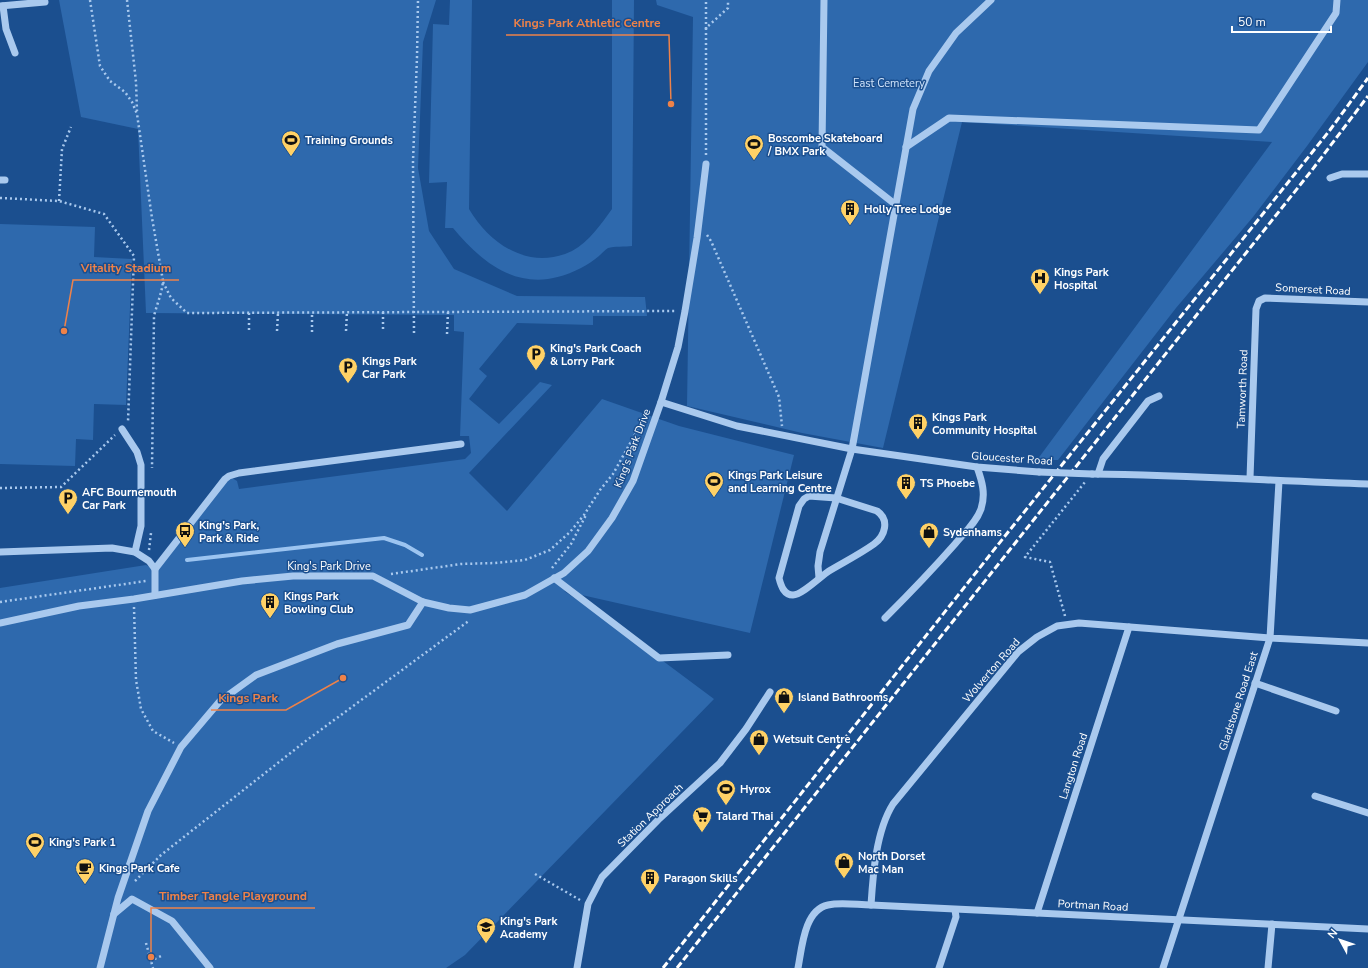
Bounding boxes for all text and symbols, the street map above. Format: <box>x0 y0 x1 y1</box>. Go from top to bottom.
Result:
scale bar <box>1232 8 1331 34</box>
callout: Kings Park Athletic Centre <box>506 11 669 35</box>
text: 50 m <box>1238 14 1266 30</box>
text: Kings Park Athletic Centre <box>513 15 661 31</box>
park label: East Cemetery <box>853 76 925 91</box>
sports icon: Training Grounds <box>280 129 302 157</box>
place label: Boscombe Skateboard / BMX Park <box>767 131 883 159</box>
place label: Training Grounds <box>305 133 393 148</box>
sports icon: Boscombe Skateboard / BMX Park <box>743 133 765 161</box>
building icon: Holly Tree Lodge <box>839 198 861 226</box>
place label: Holly Tree Lodge <box>864 202 951 217</box>
callout: Vitality Stadium <box>73 256 179 280</box>
text: Vitality Stadium <box>80 260 171 276</box>
place label: Kings Park Hospital <box>1054 265 1110 293</box>
hospital icon: Kings Park Hospital <box>1029 267 1051 295</box>
street label: Somerset Road <box>1275 280 1351 299</box>
place label: King's Park Coach & Lorry Park <box>550 341 641 369</box>
parking icon: King's Park Coach & Lorry Park <box>525 343 547 371</box>
street label: Tamworth Road <box>1234 349 1251 429</box>
place label: Kings Park Car Park <box>362 354 418 382</box>
parking icon: Kings Park Car Park <box>337 356 359 384</box>
street label: King's Park Drive <box>610 406 654 490</box>
place label: Kings Park Community Hospital <box>932 410 1037 438</box>
building icon: Kings Park Community Hospital <box>907 412 929 440</box>
street label: Gloucester Road <box>971 448 1053 469</box>
place label: Kings Park Leisure and Learning Centre <box>728 468 832 496</box>
sports icon: Kings Park Leisure and Learning Centre <box>703 470 725 498</box>
building icon: TS Phoebe <box>895 472 917 500</box>
place label: TS Phoebe <box>920 476 975 491</box>
place label: AFC Bournemouth Car Park <box>82 485 177 513</box>
parking icon: AFC Bournemouth Car Park <box>57 487 79 515</box>
place label: King's Park, Park & Ride <box>199 518 259 546</box>
bus stop icon: King's Park, Park & Ride <box>174 520 196 548</box>
shop icon: Sydenhams <box>918 521 940 549</box>
place label: Sydenhams <box>943 525 1002 540</box>
street label: King's Park Drive <box>287 559 371 574</box>
place label: Kings Park Bowling Club <box>284 589 354 617</box>
building icon: Kings Park Bowling Club <box>259 591 281 619</box>
street label: Wolverton Road <box>959 635 1024 706</box>
street label: Gladstone Road East <box>1215 650 1262 753</box>
callout: Kings Park <box>211 686 286 710</box>
shop icon: Island Bathrooms <box>773 686 795 714</box>
text: Kings Park <box>218 690 278 706</box>
place label: Island Bathrooms <box>798 690 888 705</box>
shop icon: Wetsuit Centre <box>748 728 770 756</box>
street label: Langton Road <box>1056 731 1091 801</box>
place label: Wetsuit Centre <box>773 732 850 747</box>
sports icon: Hyrox <box>715 778 737 806</box>
street label: Station Approach <box>614 780 687 851</box>
place label: Hyrox <box>740 782 772 797</box>
supermarket icon: Talard Thai <box>691 805 713 833</box>
place label: Talard Thai <box>716 809 774 824</box>
sports icon: King's Park 1 <box>24 831 46 859</box>
place label: King's Park 1 <box>49 835 116 850</box>
place label: North Dorset Mac Man <box>858 849 926 877</box>
shop icon: North Dorset Mac Man <box>833 851 855 879</box>
cafe icon: Kings Park Cafe <box>74 857 96 885</box>
place label: Kings Park Cafe <box>99 861 180 876</box>
building icon: Paragon Skills <box>639 867 661 895</box>
place label: Paragon Skills <box>664 871 738 886</box>
callout: Timber Tangle Playground <box>151 884 315 908</box>
text: Timber Tangle Playground <box>159 888 307 904</box>
street label: Portman Road <box>1057 896 1129 915</box>
place label: King's Park Academy <box>500 914 558 942</box>
school or university icon: King's Park Academy <box>475 916 497 944</box>
north arrow <box>1320 920 1360 960</box>
text: N <box>1324 926 1341 942</box>

